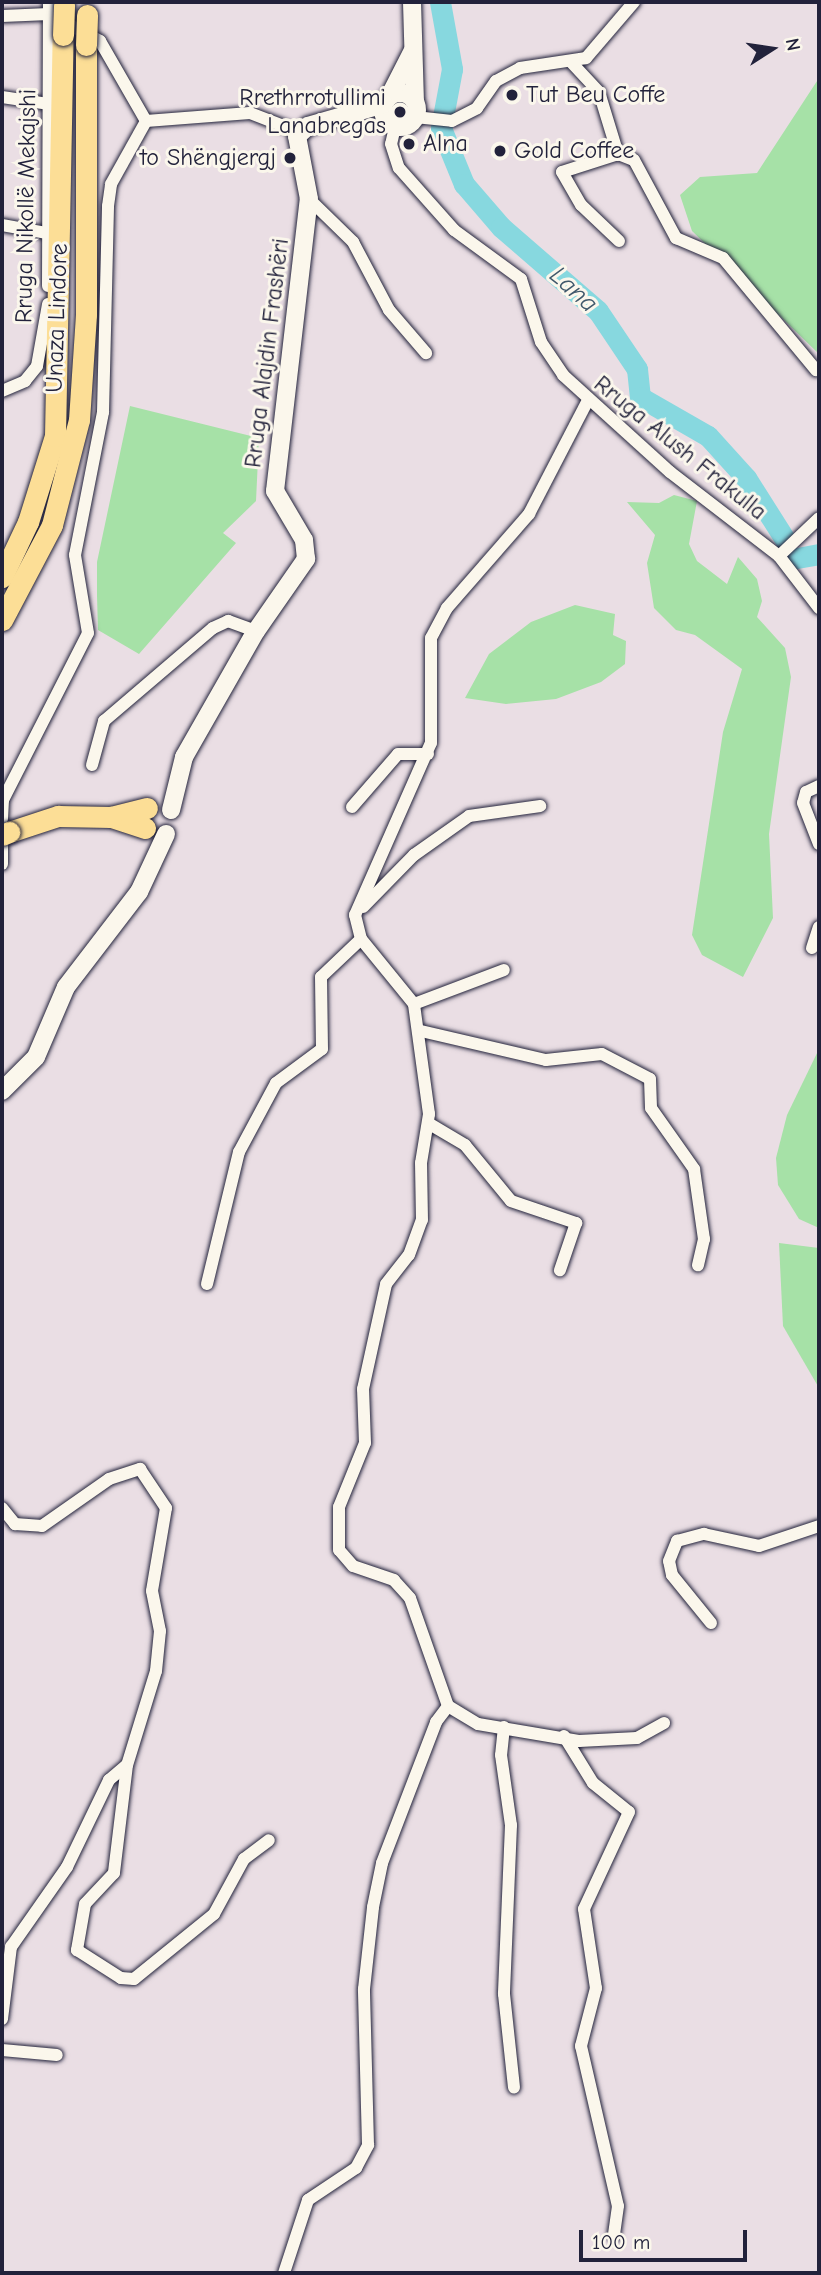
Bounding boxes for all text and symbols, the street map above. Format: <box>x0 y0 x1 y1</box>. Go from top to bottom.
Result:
north arrow <box>737 14 807 84</box>
text: N <box>780 36 805 53</box>
place label: Tut Beu Coffe <box>526 81 665 109</box>
place label: Rrethrrotullimi Lanabregas <box>239 84 386 140</box>
marker: Tut Beu Coffe <box>504 87 520 103</box>
street label: Rruga Nikollë Mekajshi <box>10 89 42 323</box>
marker: Rrethrrotullimi Lanabregas <box>392 104 408 120</box>
place label: Alna <box>423 130 468 158</box>
marker: Alna <box>401 136 417 152</box>
place label: Gold Coffee <box>514 137 634 165</box>
marker: Gold Coffee <box>492 143 508 159</box>
place label: to Shëngjergj <box>140 144 276 172</box>
marker: to Shëngjergj <box>282 150 298 166</box>
street label: Rruga Alajdin Frashëri <box>239 237 295 469</box>
street label: Unaza Lindore <box>40 243 74 393</box>
water label: Lana <box>543 260 603 320</box>
street label: Rruga Alush Frakulla <box>588 370 772 526</box>
scale bar <box>583 2216 751 2260</box>
text: 100 m <box>592 2230 650 2254</box>

